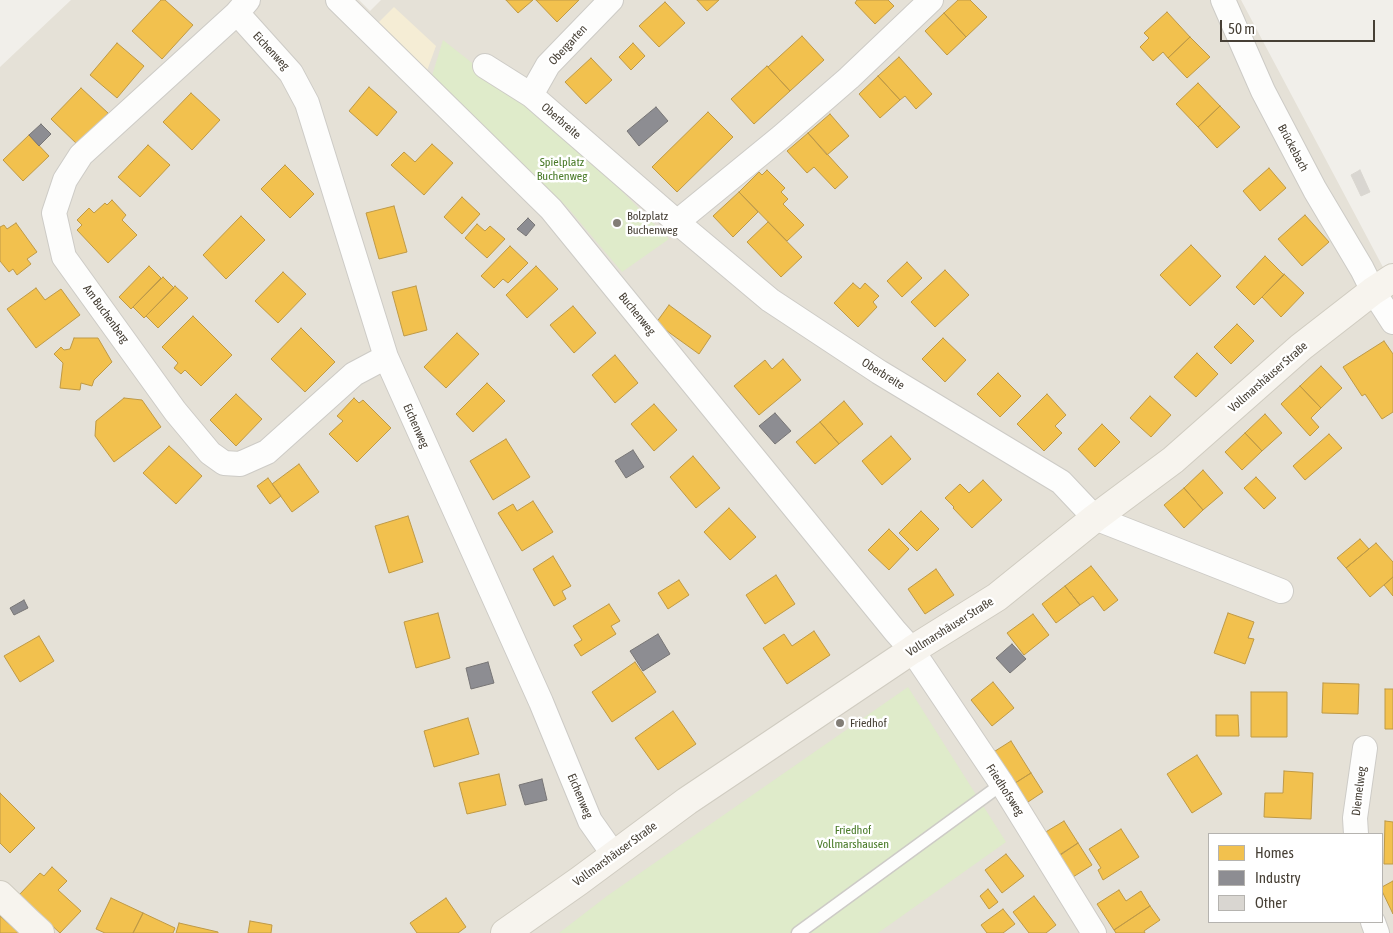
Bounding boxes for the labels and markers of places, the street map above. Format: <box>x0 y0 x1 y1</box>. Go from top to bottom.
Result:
place label: Bolzplatz Buchenweg <box>627 209 678 237</box>
marker: Bolzplatz Buchenweg <box>611 217 623 229</box>
place label: Friedhof <box>850 716 887 730</box>
marker: Friedhof <box>834 717 846 729</box>

